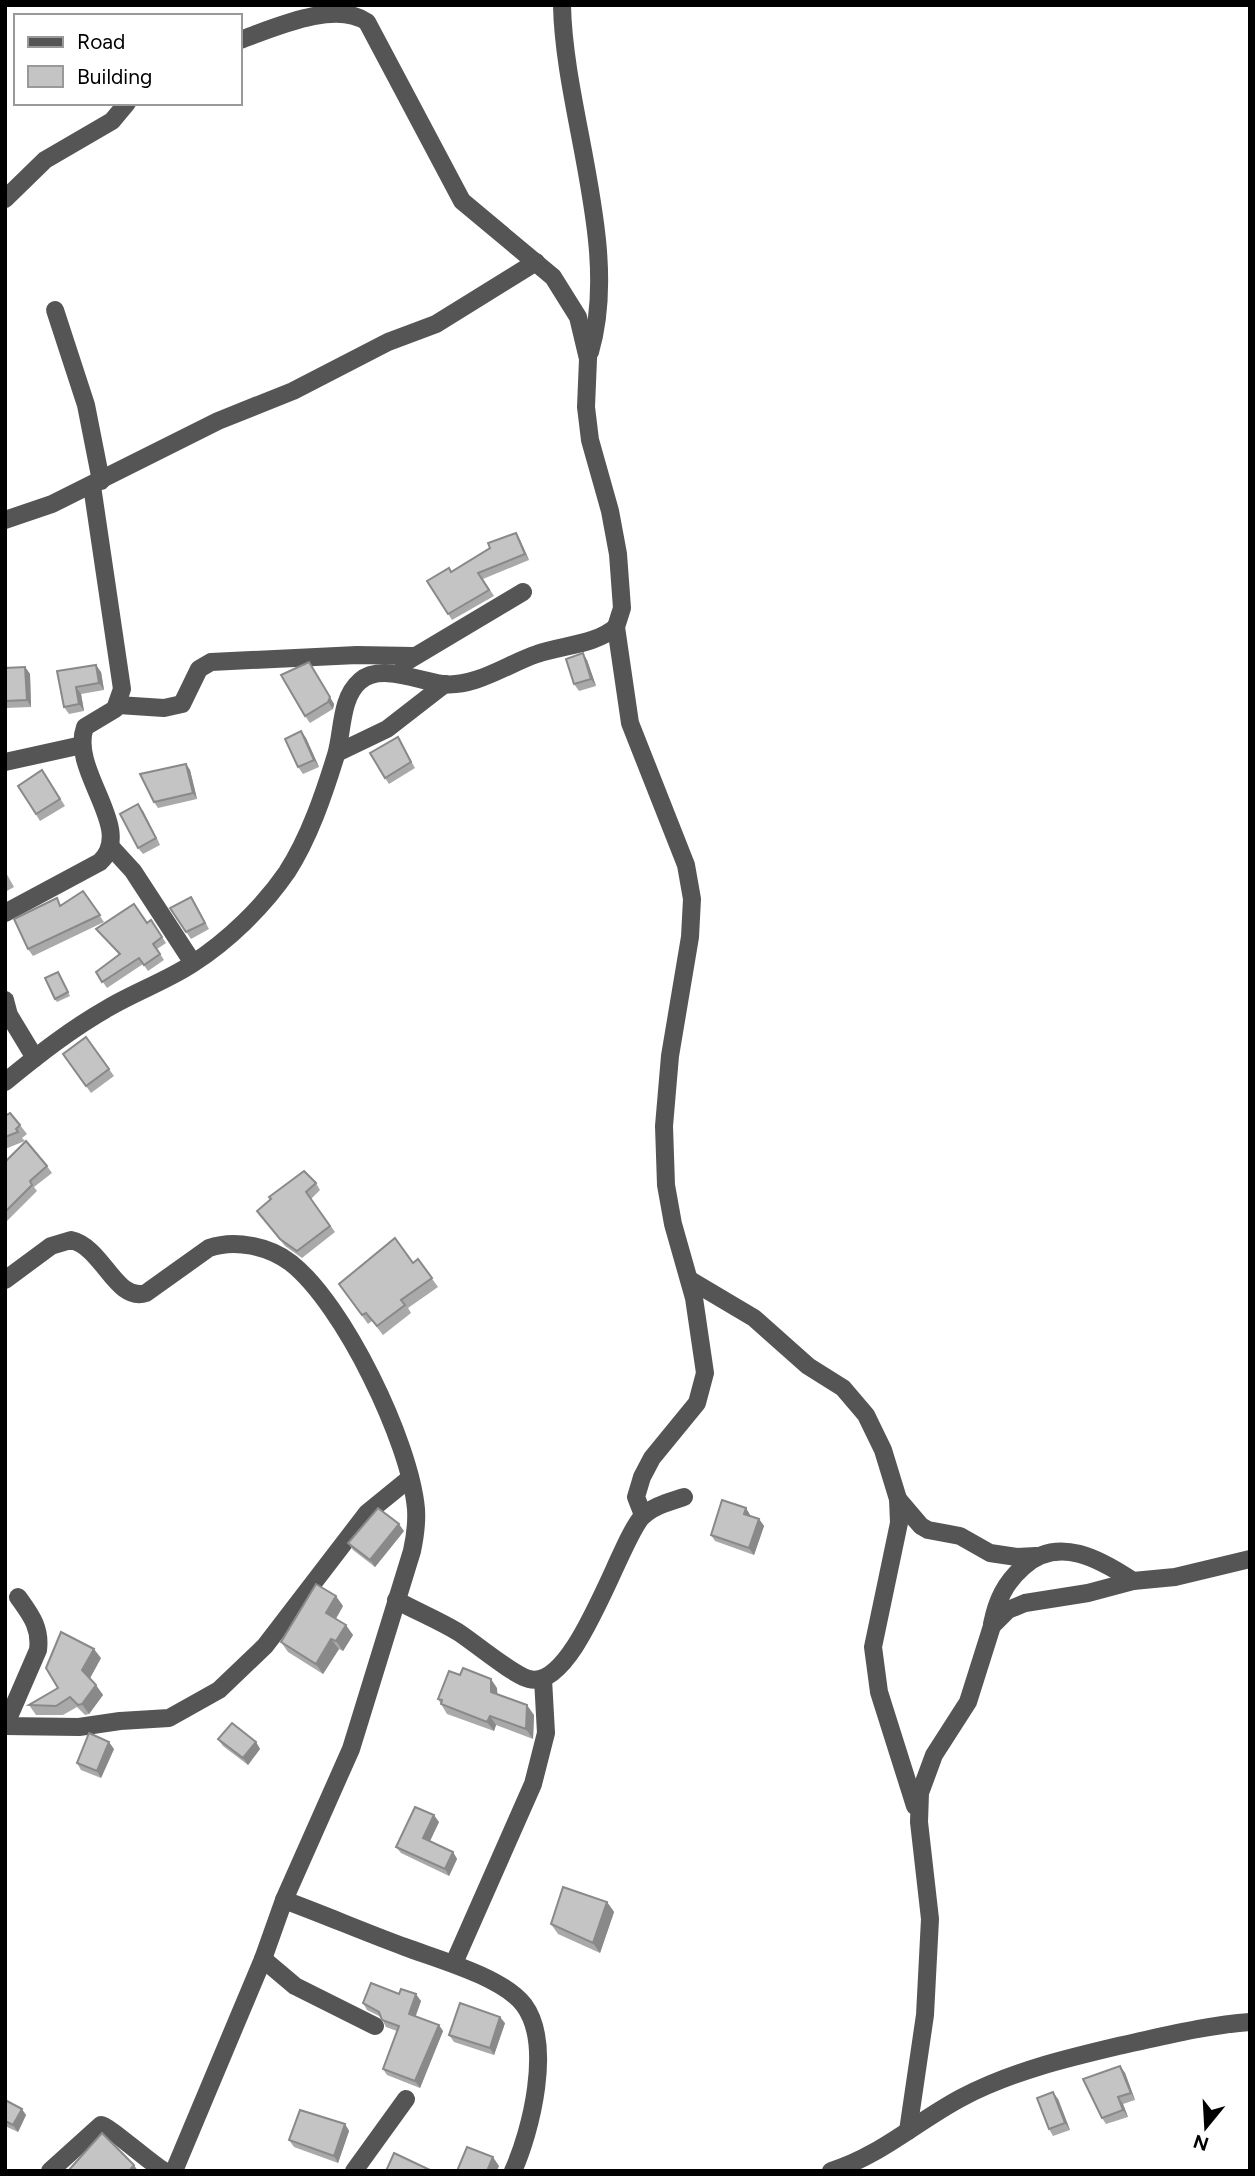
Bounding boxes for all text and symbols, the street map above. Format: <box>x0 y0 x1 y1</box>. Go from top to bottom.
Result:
legend <box>14 14 242 105</box>
text: Road <box>77 29 125 54</box>
text: Building <box>77 64 152 89</box>
north arrow <box>1171 2092 1241 2162</box>
text: N <box>1190 2129 1211 2156</box>

